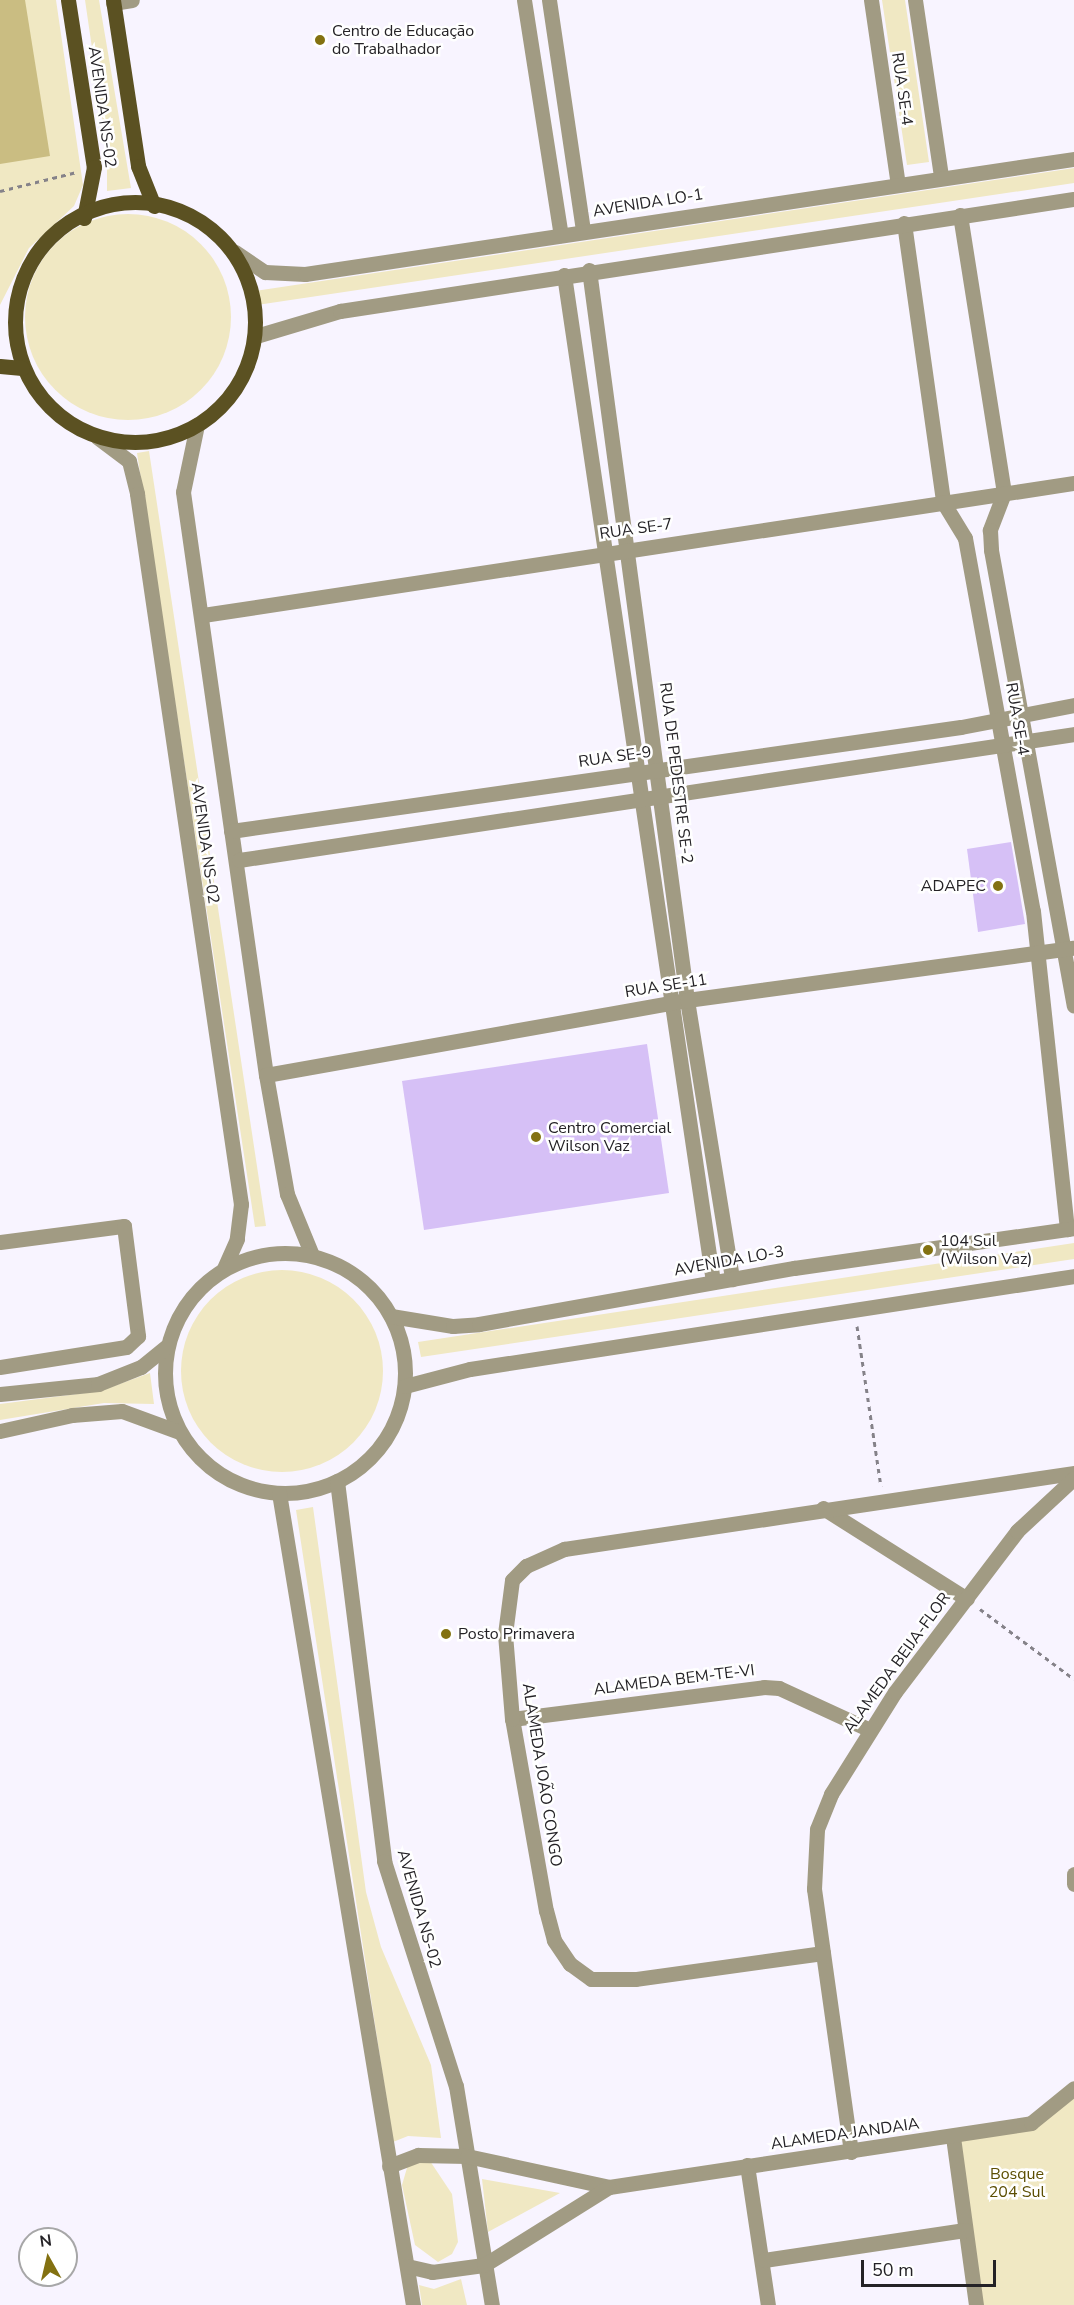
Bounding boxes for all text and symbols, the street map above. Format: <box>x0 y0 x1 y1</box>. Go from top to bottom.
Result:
place label: Centro de Educação do Trabalhador <box>332 21 474 59</box>
marker: Centro de Educação do Trabalhador <box>313 33 327 47</box>
street label: AVENIDA NS-02 <box>84 45 120 169</box>
street label: RUA SE-4 <box>887 51 917 127</box>
street label: AVENIDA LO-1 <box>592 185 704 221</box>
street label: RUA SE-7 <box>598 514 674 544</box>
street label: RUA DE PEDESTRE SE-2 <box>655 681 697 865</box>
street label: RUA SE-4 <box>1001 681 1033 757</box>
street label: RUA SE-9 <box>577 742 653 772</box>
street label: AVENIDA NS-02 <box>187 781 223 905</box>
place label: ADAPEC <box>921 876 986 896</box>
marker: ADAPEC <box>991 879 1005 893</box>
street label: RUA SE-11 <box>623 970 709 1002</box>
place label: Centro Comercial Wilson Vaz <box>548 1118 671 1156</box>
marker: Centro Comercial Wilson Vaz <box>529 1130 543 1144</box>
place label: 104 Sul (Wilson Vaz) <box>940 1231 1032 1269</box>
street label: AVENIDA LO-3 <box>673 1242 785 1280</box>
marker: 104 Sul (Wilson Vaz) <box>921 1243 935 1257</box>
street label: ALAMEDA BEIJA-FLOR <box>839 1589 955 1737</box>
place label: Posto Primavera <box>458 1624 575 1644</box>
marker: Posto Primavera <box>439 1627 453 1641</box>
street label: ALAMEDA BEM-TE-VI <box>592 1661 756 1699</box>
street label: ALAMEDA JOÃO CONGO <box>518 1682 566 1868</box>
street label: AVENIDA NS-02 <box>393 1848 445 1970</box>
street label: ALAMEDA JANDAIA <box>769 2114 921 2154</box>
park label: Bosque 204 Sul <box>989 2164 1045 2202</box>
north arrow <box>18 2227 78 2287</box>
text: N <box>38 2229 53 2253</box>
scale bar <box>864 2248 999 2286</box>
text: 50 m <box>872 2258 914 2282</box>

